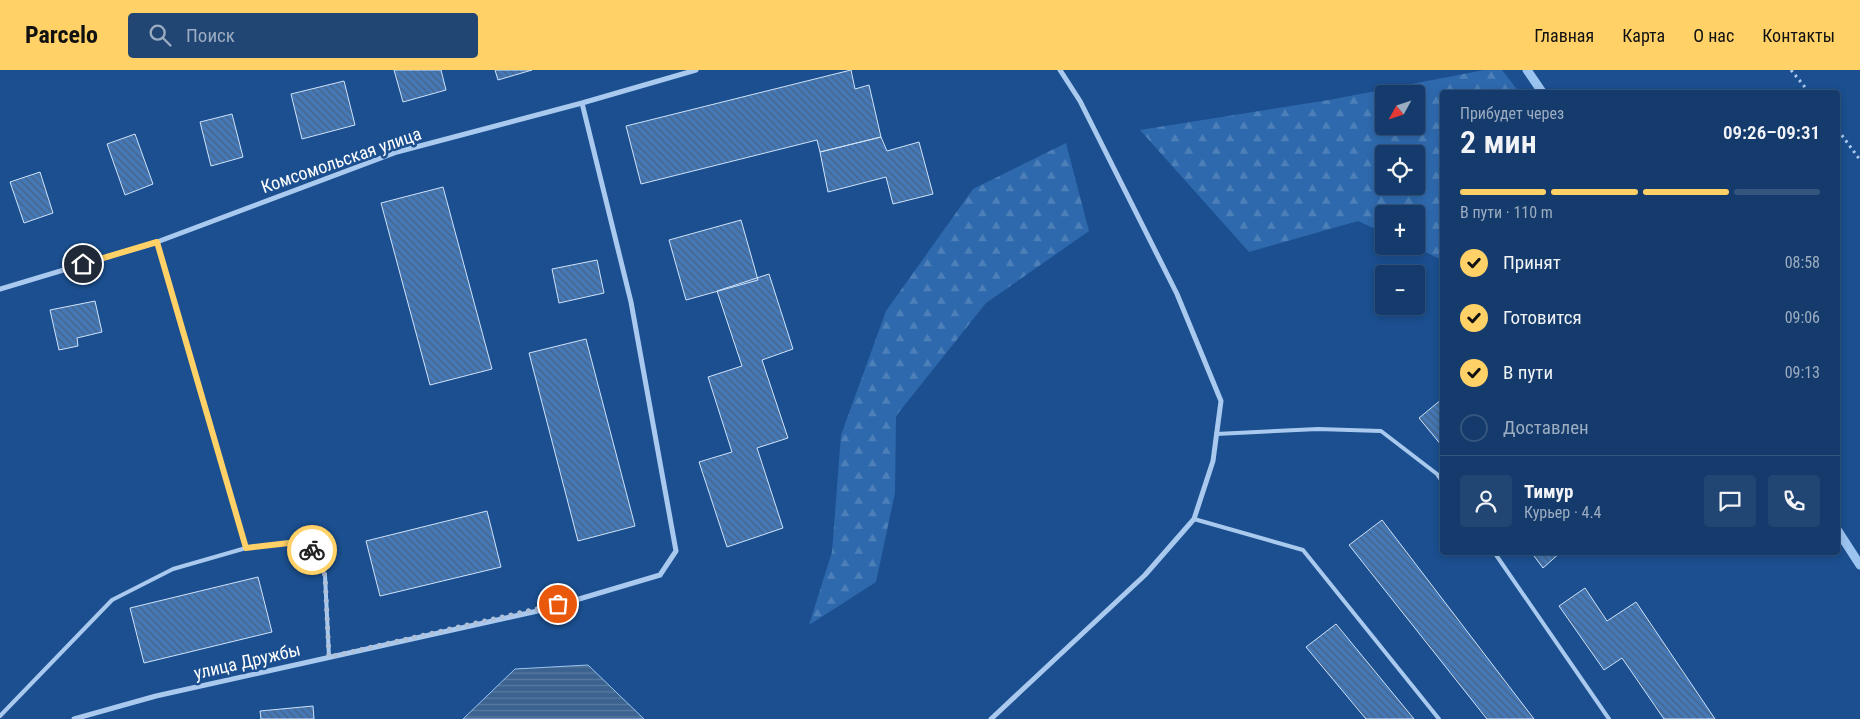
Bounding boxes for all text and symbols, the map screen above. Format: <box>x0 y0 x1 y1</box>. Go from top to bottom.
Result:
search box <box>128 13 478 58</box>
text: Parcelo <box>25 21 98 49</box>
icon: search <box>146 21 174 49</box>
text: Поиск <box>186 24 235 47</box>
text: Главная <box>1534 25 1594 46</box>
text: Карта <box>1622 25 1665 46</box>
text: О нас <box>1693 25 1734 46</box>
text: Контакты <box>1762 25 1835 46</box>
north arrow <box>1375 85 1425 135</box>
map controls <box>1375 85 1425 315</box>
text: Прибудет через <box>1460 104 1564 123</box>
text: 09:26–09:31 <box>1723 121 1820 144</box>
street label: Комсомольская улица <box>258 123 424 197</box>
text: 2 мин <box>1460 123 1537 161</box>
button: locate <box>1375 145 1425 195</box>
text: В пути · 110 m <box>1460 203 1553 222</box>
button: + <box>1375 205 1425 255</box>
pin <box>62 243 104 285</box>
icon: check <box>1460 249 1488 277</box>
icon: home <box>69 250 97 278</box>
text: Принят <box>1503 251 1561 274</box>
text: 08:58 <box>1785 253 1820 272</box>
button: − <box>1375 265 1425 315</box>
icon: check <box>1460 304 1488 332</box>
text: Готовится <box>1503 306 1582 329</box>
text: 09:06 <box>1785 308 1820 327</box>
icon: check <box>1460 359 1488 387</box>
text: В пути <box>1503 361 1553 384</box>
text: 09:13 <box>1785 363 1820 382</box>
text: Доставлен <box>1503 416 1589 439</box>
button: person <box>1460 475 1512 527</box>
button: chat <box>1704 475 1756 527</box>
button: phone <box>1768 475 1820 527</box>
text: Тимур <box>1524 480 1573 503</box>
text: Курьер · 4.4 <box>1524 503 1602 522</box>
courier <box>287 525 337 575</box>
icon: bike <box>298 536 326 564</box>
pin <box>537 583 579 625</box>
icon: bag <box>544 590 572 618</box>
street label: улица Дружбы <box>192 639 302 683</box>

